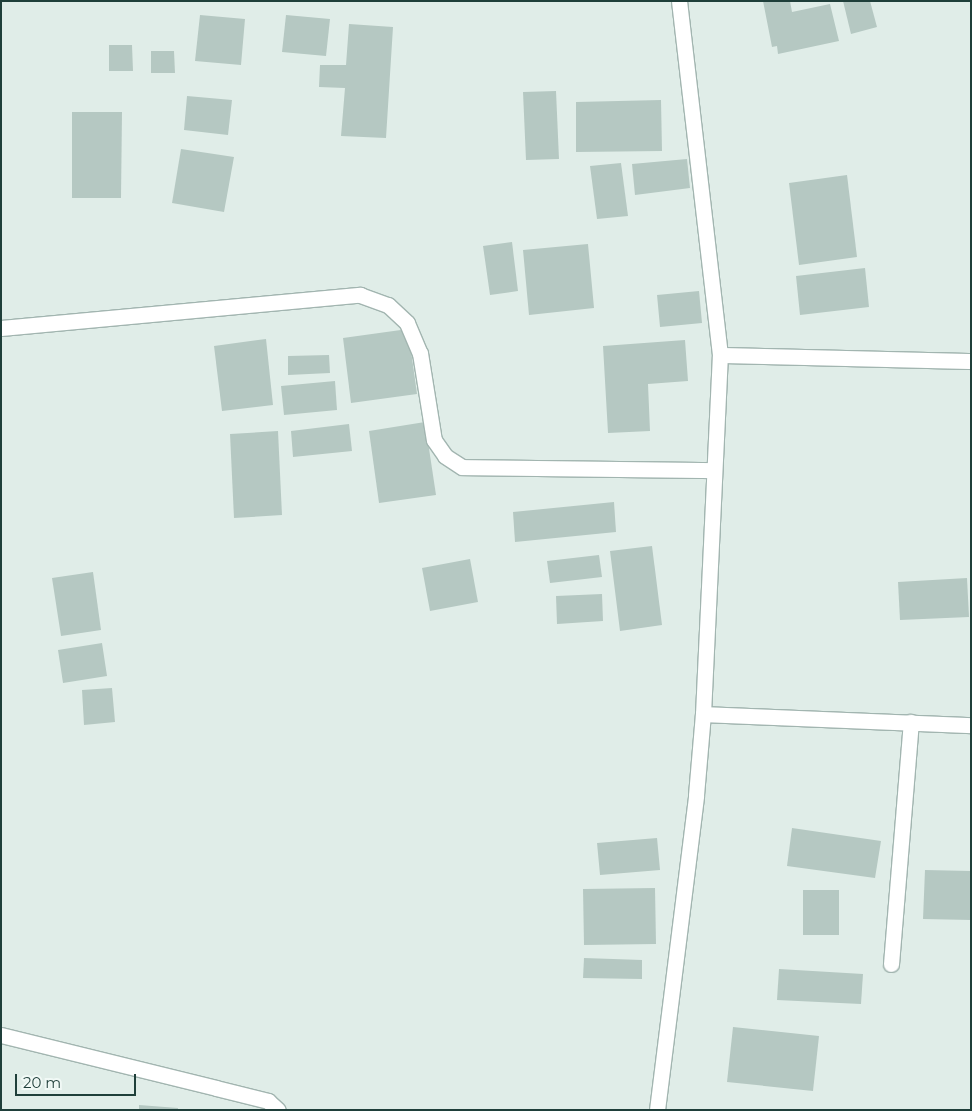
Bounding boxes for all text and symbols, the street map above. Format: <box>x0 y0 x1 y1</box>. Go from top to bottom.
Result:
scale bar <box>18 1064 139 1096</box>
text: 20 m <box>23 1073 61 1092</box>

